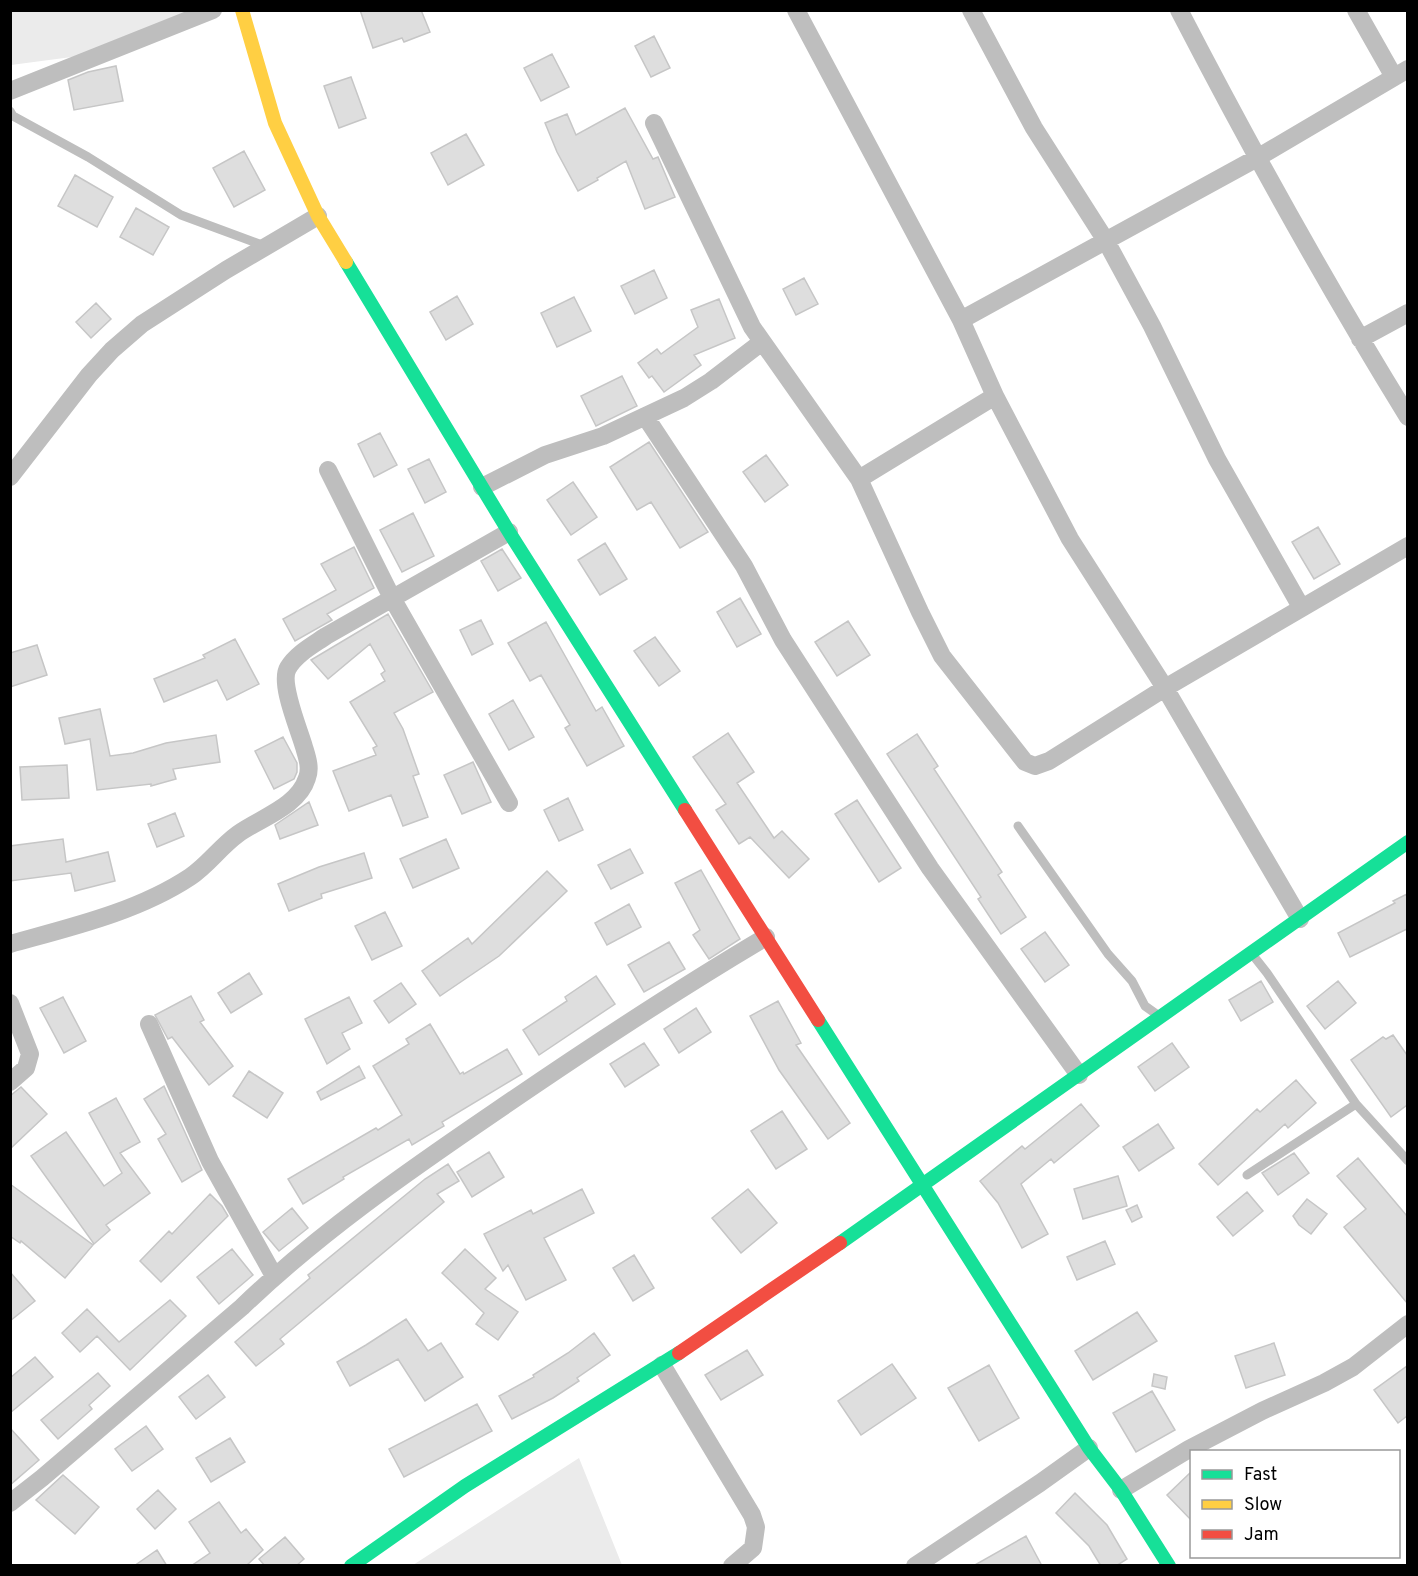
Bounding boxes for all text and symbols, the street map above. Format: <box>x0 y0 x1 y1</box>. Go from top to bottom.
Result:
legend <box>1190 1450 1400 1558</box>
text: Fast <box>1244 1464 1277 1487</box>
text: Slow <box>1244 1494 1282 1517</box>
text: Jam <box>1244 1524 1279 1547</box>

